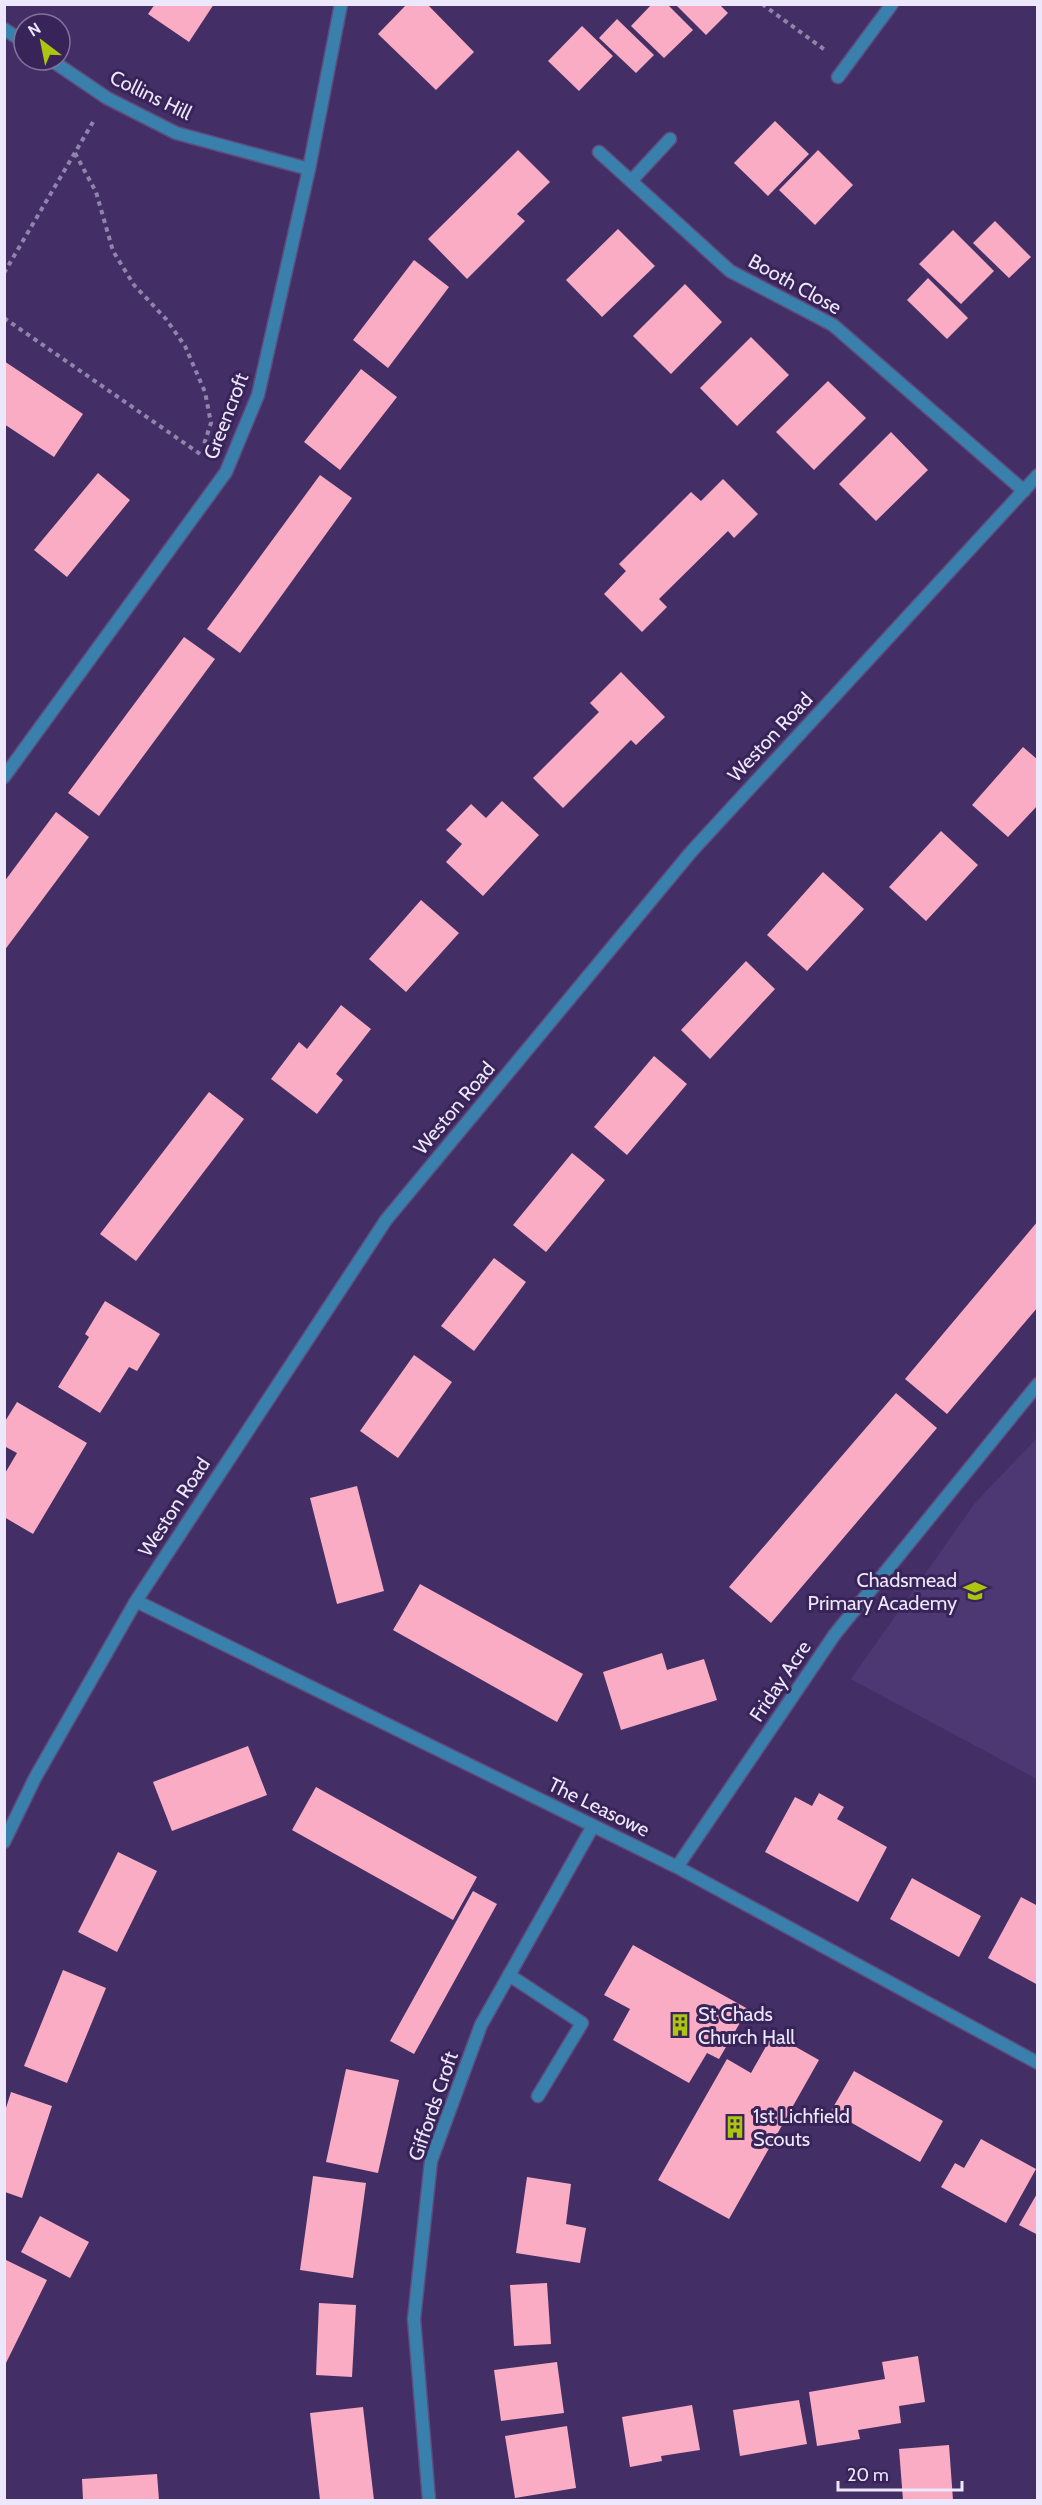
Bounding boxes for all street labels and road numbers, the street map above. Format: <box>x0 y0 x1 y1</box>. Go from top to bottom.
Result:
street label: Collins Hill <box>106 65 196 125</box>
street label: Booth Close <box>744 249 846 319</box>
street label: Greencroft <box>199 369 253 463</box>
street label: Weston Road <box>723 687 817 787</box>
street label: Weston Road <box>408 1057 500 1159</box>
street label: Weston Road <box>133 1453 215 1561</box>
street label: Friday Acre <box>744 1636 816 1726</box>
street label: The Leasowe <box>544 1772 654 1842</box>
street label: Giffords Croft <box>403 2048 463 2164</box>

